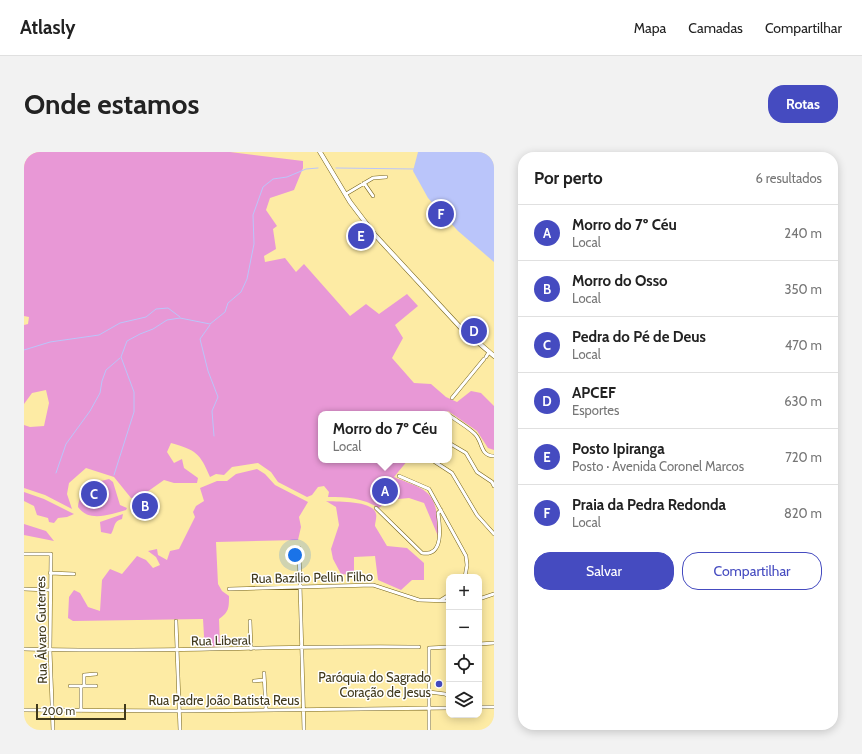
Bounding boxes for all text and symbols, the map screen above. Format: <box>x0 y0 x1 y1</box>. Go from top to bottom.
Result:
text: Atlasly <box>20 16 76 39</box>
text: Mapa <box>634 19 666 37</box>
text: Camadas <box>688 19 743 37</box>
text: Compartilhar <box>765 19 842 37</box>
button: Rotas <box>768 85 838 123</box>
text: Onde estamos <box>24 87 199 121</box>
text: Por perto <box>534 168 603 188</box>
text: 6 resultados <box>756 170 822 186</box>
pin: F <box>428 199 454 229</box>
text: Morro do 7º Céu <box>572 216 677 234</box>
pin: E <box>348 221 374 251</box>
text: A <box>543 225 551 241</box>
text: 240 m <box>784 225 822 241</box>
text: Local <box>572 234 601 250</box>
text: Morro do Osso <box>572 272 668 290</box>
text: B <box>543 281 551 297</box>
text: 350 m <box>785 281 822 297</box>
text: Local <box>572 290 601 306</box>
pin: D <box>461 316 487 346</box>
text: Pedra do Pé de Deus <box>572 328 706 346</box>
text: C <box>543 337 551 353</box>
text: 470 m <box>785 337 822 353</box>
text: Local <box>572 346 601 362</box>
text: APCEF <box>572 384 616 402</box>
text: D <box>542 393 552 409</box>
text: 630 m <box>784 393 822 409</box>
text: Esportes <box>572 402 619 418</box>
popup <box>318 411 452 463</box>
text: Morro do 7º Céu <box>333 420 437 438</box>
text: Local <box>333 438 361 454</box>
text: Posto Ipiranga <box>572 440 665 458</box>
text: E <box>543 449 551 465</box>
text: 720 m <box>785 449 822 465</box>
text: Posto · Avenida Coronel Marcos <box>572 458 744 474</box>
pin: A <box>372 476 398 506</box>
pin: C <box>81 479 107 509</box>
pin: B <box>132 491 158 521</box>
text: Praia da Pedra Redonda <box>572 496 726 514</box>
text: F <box>544 505 550 521</box>
text: 820 m <box>784 505 822 521</box>
text: Local <box>572 514 601 530</box>
your location <box>285 545 305 565</box>
button: Salvar <box>534 552 674 590</box>
button: Compartilhar <box>682 552 822 590</box>
street label: Rua Bazilio Pellin Filho <box>251 568 373 586</box>
map controls <box>446 574 482 718</box>
button: + <box>446 574 482 610</box>
street label: Rua Álvaro Guterres <box>31 575 50 684</box>
button: − <box>446 610 482 646</box>
street label: Rua Liberal <box>191 631 251 649</box>
button: locate <box>446 646 482 682</box>
place label: Paróquia do Sagrado Coração de Jesus <box>318 669 432 700</box>
marker: Paróquia do Sagrado Coração de Jesus <box>434 679 444 689</box>
button: layers <box>446 682 482 718</box>
street label: Rua Padre João Batista Reus <box>149 692 300 708</box>
scale bar <box>36 702 126 721</box>
text: 200 m <box>42 704 75 718</box>

